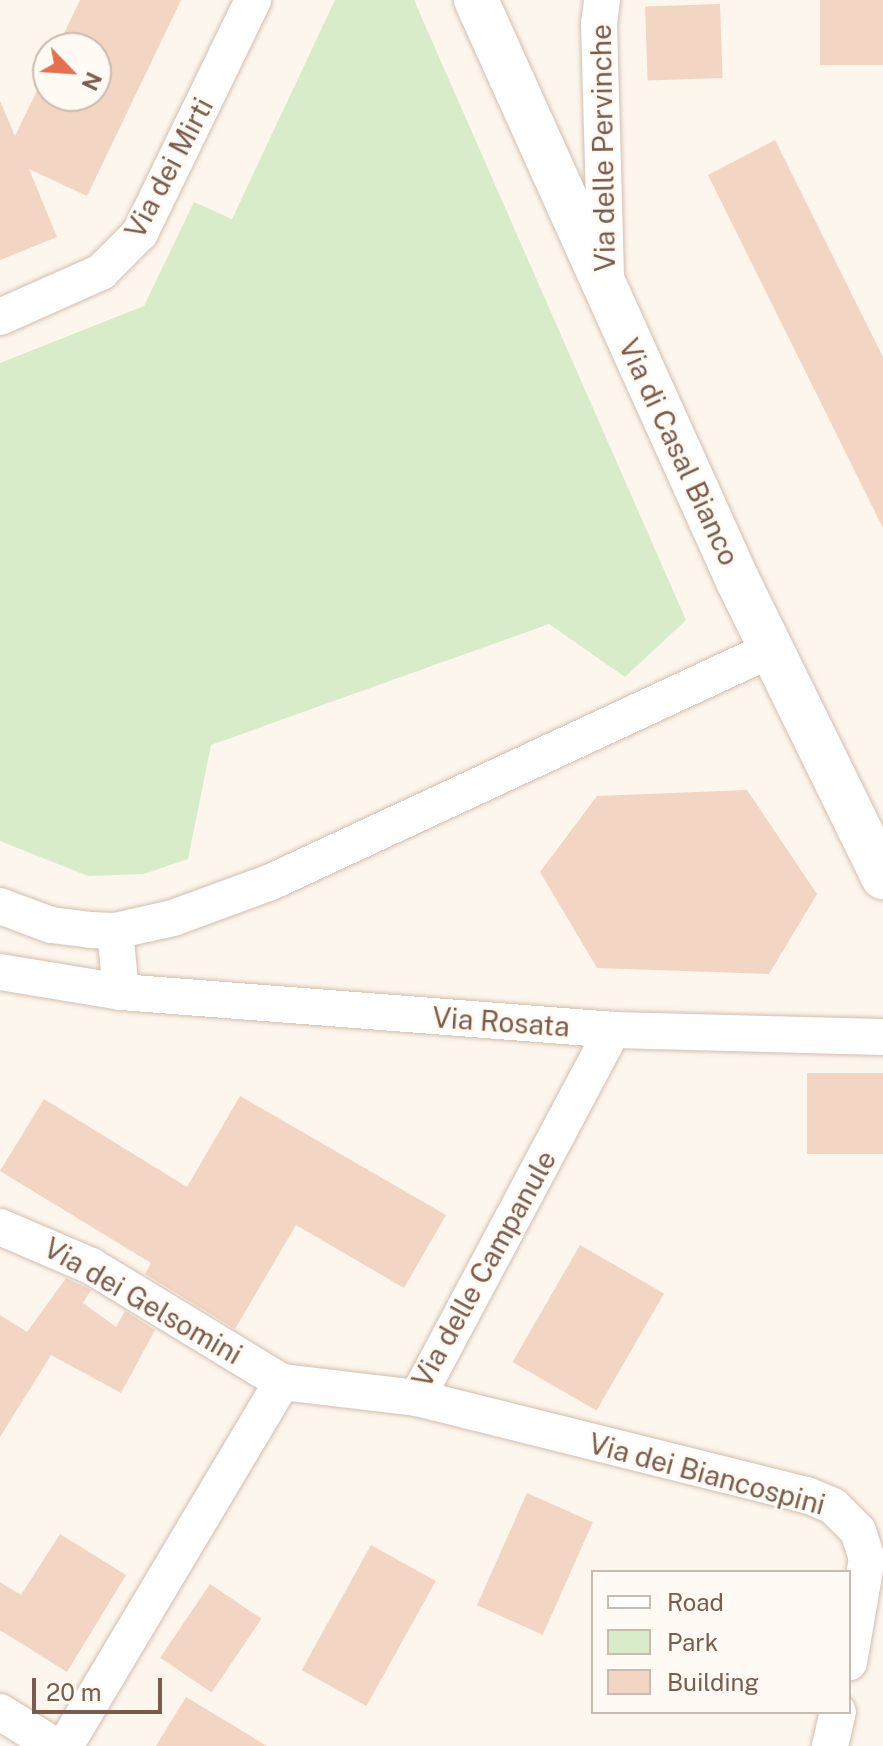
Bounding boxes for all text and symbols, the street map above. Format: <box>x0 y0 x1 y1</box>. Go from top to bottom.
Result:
street label: Via delle Pervinche <box>584 24 622 272</box>
north arrow <box>32 32 112 112</box>
text: N <box>77 68 107 95</box>
street label: Via dei Mirti <box>118 92 220 244</box>
street label: Via di Casal Bianco <box>612 333 746 571</box>
street label: Via Rosata <box>431 1000 571 1044</box>
street label: Via delle Campanule <box>405 1144 563 1394</box>
street label: Via dei Gelsomini <box>38 1231 248 1371</box>
street label: Via dei Biancospini <box>585 1426 829 1522</box>
legend <box>591 1570 851 1714</box>
text: Road <box>667 1588 724 1616</box>
text: Park <box>667 1628 718 1656</box>
scale bar <box>36 1662 166 1712</box>
text: Building <box>667 1668 759 1696</box>
text: 20 m <box>46 1678 102 1706</box>

